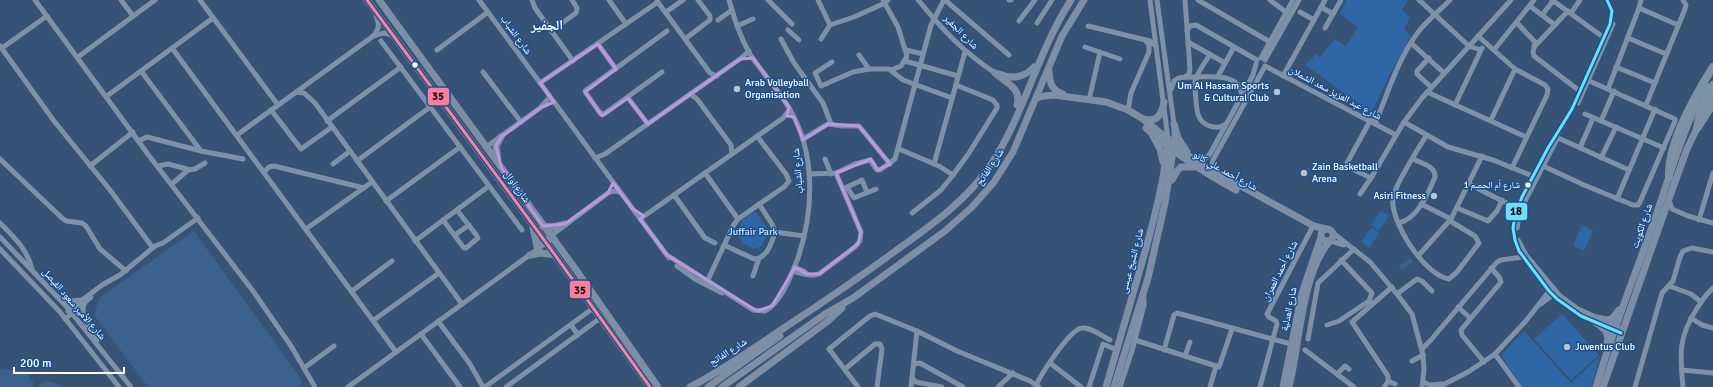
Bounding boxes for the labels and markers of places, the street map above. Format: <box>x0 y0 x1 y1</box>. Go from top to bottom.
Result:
unlabelled marker <box>410 60 420 70</box>
place label: Arab Volleyball Organisation <box>745 77 809 101</box>
place label: Um Al Hassam Sports & Cultural Club <box>1177 80 1270 104</box>
marker: Arab Volleyball Organisation <box>732 84 742 94</box>
marker: Um Al Hassam Sports & Cultural Club <box>1272 87 1282 97</box>
place label: Zain Basketball Arena <box>1312 161 1378 185</box>
marker: Zain Basketball Arena <box>1299 168 1309 178</box>
place label: شارع أم الحصم 1 <box>1464 179 1520 192</box>
marker: شارع أم الحصم 1 <box>1523 180 1533 190</box>
place label: Asiri Fitness <box>1373 190 1427 202</box>
marker: Asiri Fitness <box>1429 191 1439 201</box>
place label: Juventus Club <box>1575 341 1635 353</box>
marker: Juventus Club <box>1562 342 1572 352</box>

